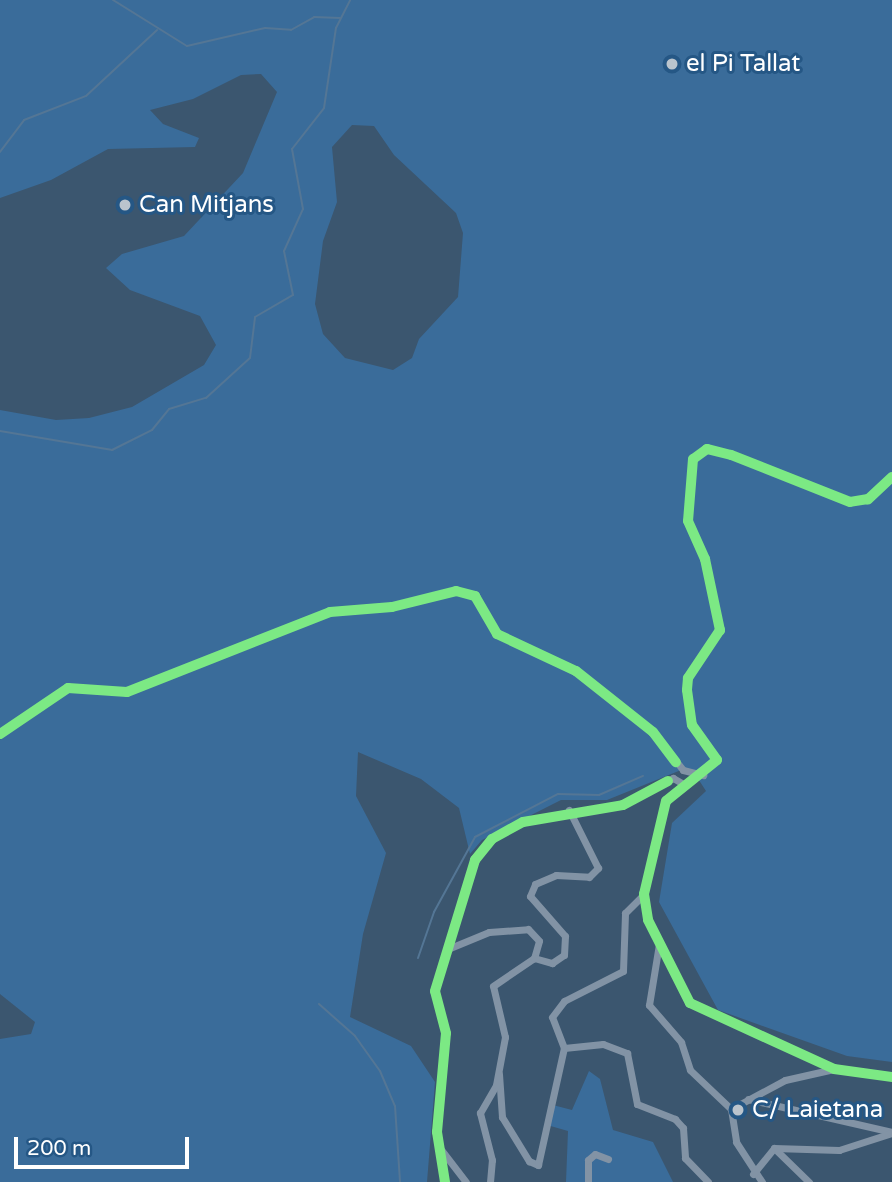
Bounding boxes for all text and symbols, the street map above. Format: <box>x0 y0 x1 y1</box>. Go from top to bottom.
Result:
place label: el Pi Tallat <box>686 50 800 78</box>
marker: el Pi Tallat <box>664 56 680 72</box>
place label: Can Mitjans <box>139 191 274 219</box>
marker: Can Mitjans <box>117 197 133 213</box>
place label: C/ Laietana <box>752 1096 883 1124</box>
marker: C/ Laietana <box>730 1102 746 1118</box>
scale bar <box>18 1122 192 1166</box>
text: 200 m <box>27 1136 91 1161</box>

